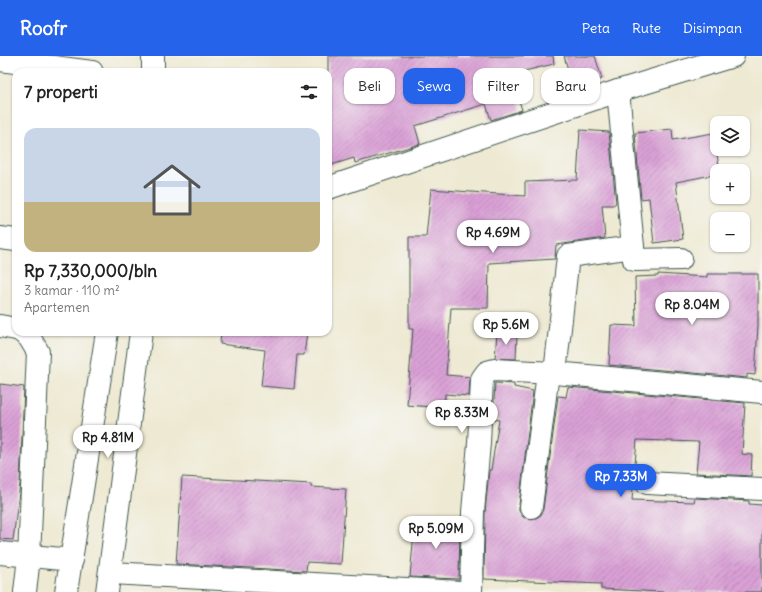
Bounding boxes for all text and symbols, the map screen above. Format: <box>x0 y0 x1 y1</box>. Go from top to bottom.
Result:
text: Roofr <box>20 16 67 40</box>
text: Peta <box>582 19 610 37</box>
text: Rute <box>632 19 661 37</box>
text: Disimpan <box>683 19 742 37</box>
chip: Beli <box>344 68 395 104</box>
chip: Sewa <box>403 68 465 104</box>
chip: Filter <box>473 68 533 104</box>
chip: Baru <box>541 68 600 104</box>
text: 7 properti <box>24 81 98 103</box>
icon: filters <box>298 81 320 103</box>
map controls <box>710 116 750 252</box>
button: layers <box>710 116 750 156</box>
icon: home <box>136 154 208 226</box>
button: + <box>710 164 750 204</box>
button: − <box>710 212 750 252</box>
pin: Rp 4.69M <box>452 220 534 254</box>
text: Rp 4.69M <box>466 224 520 241</box>
text: Rp 7,330,000/bln <box>24 260 157 282</box>
text: 3 kamar · 110 m² <box>24 282 120 299</box>
pin: Rp 8.04M <box>651 292 733 326</box>
text: Rp 8.04M <box>664 296 720 313</box>
text: Apartemen <box>24 299 90 316</box>
pin: Rp 5.6M <box>469 312 543 346</box>
text: Rp 5.6M <box>483 316 530 333</box>
pin: Rp 8.33M <box>421 400 503 434</box>
text: Rp 8.33M <box>435 404 489 421</box>
pin: Rp 4.81M <box>67 425 149 459</box>
text: Rp 4.81M <box>82 429 134 446</box>
pin: Rp 7.33M <box>580 464 662 498</box>
text: Rp 7.33M <box>594 468 648 485</box>
pin: Rp 5.09M <box>395 516 477 550</box>
text: Rp 5.09M <box>408 520 464 537</box>

